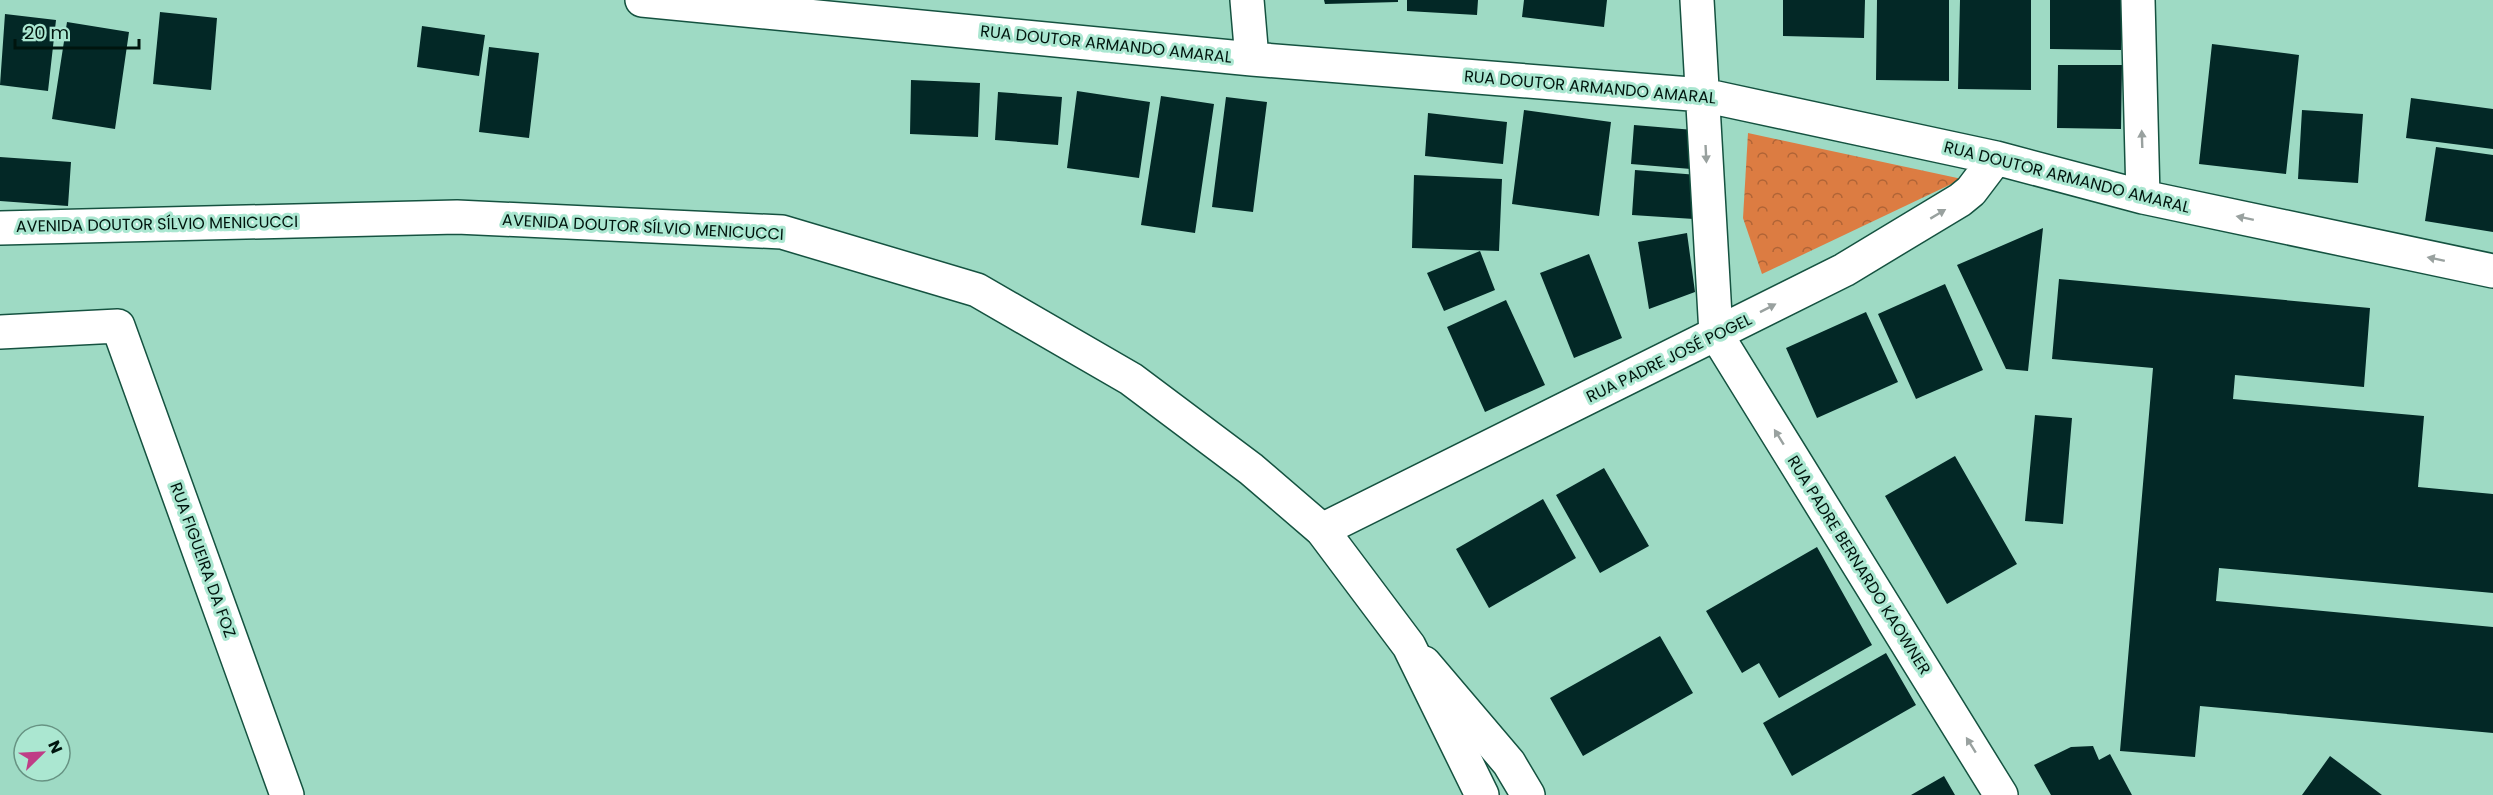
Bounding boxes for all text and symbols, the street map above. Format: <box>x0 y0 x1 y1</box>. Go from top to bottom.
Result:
scale bar <box>15 12 140 50</box>
street label: RUA DOUTOR ARMANDO AMARAL <box>979 19 1233 69</box>
text: 20 m <box>24 20 69 45</box>
street label: RUA DOUTOR ARMANDO AMARAL <box>1463 65 1717 109</box>
one-way arrow <box>2137 129 2146 148</box>
street label: RUA DOUTOR ARMANDO AMARAL <box>1942 135 2192 219</box>
one-way arrow <box>1702 144 1711 163</box>
street label: AVENIDA DOUTOR SÍLVIO MENICUCCI <box>502 208 784 246</box>
one-way arrow <box>1930 208 1946 219</box>
street label: AVENIDA DOUTOR SÍLVIO MENICUCCI <box>16 210 298 238</box>
one-way arrow <box>2236 213 2254 223</box>
one-way arrow <box>2426 254 2445 263</box>
one-way arrow <box>1760 303 1777 313</box>
street label: RUA PADRE JOSÉ POGEL <box>1582 308 1756 408</box>
one-way arrow <box>1774 429 1785 445</box>
street label: RUA PADRE BERNARDO KAOWNER <box>1782 451 1936 679</box>
street label: RUA FIGUEIRA DA FOZ <box>164 479 242 641</box>
north arrow <box>12 723 72 783</box>
text: N <box>42 737 68 757</box>
one-way arrow <box>1965 737 1976 753</box>

